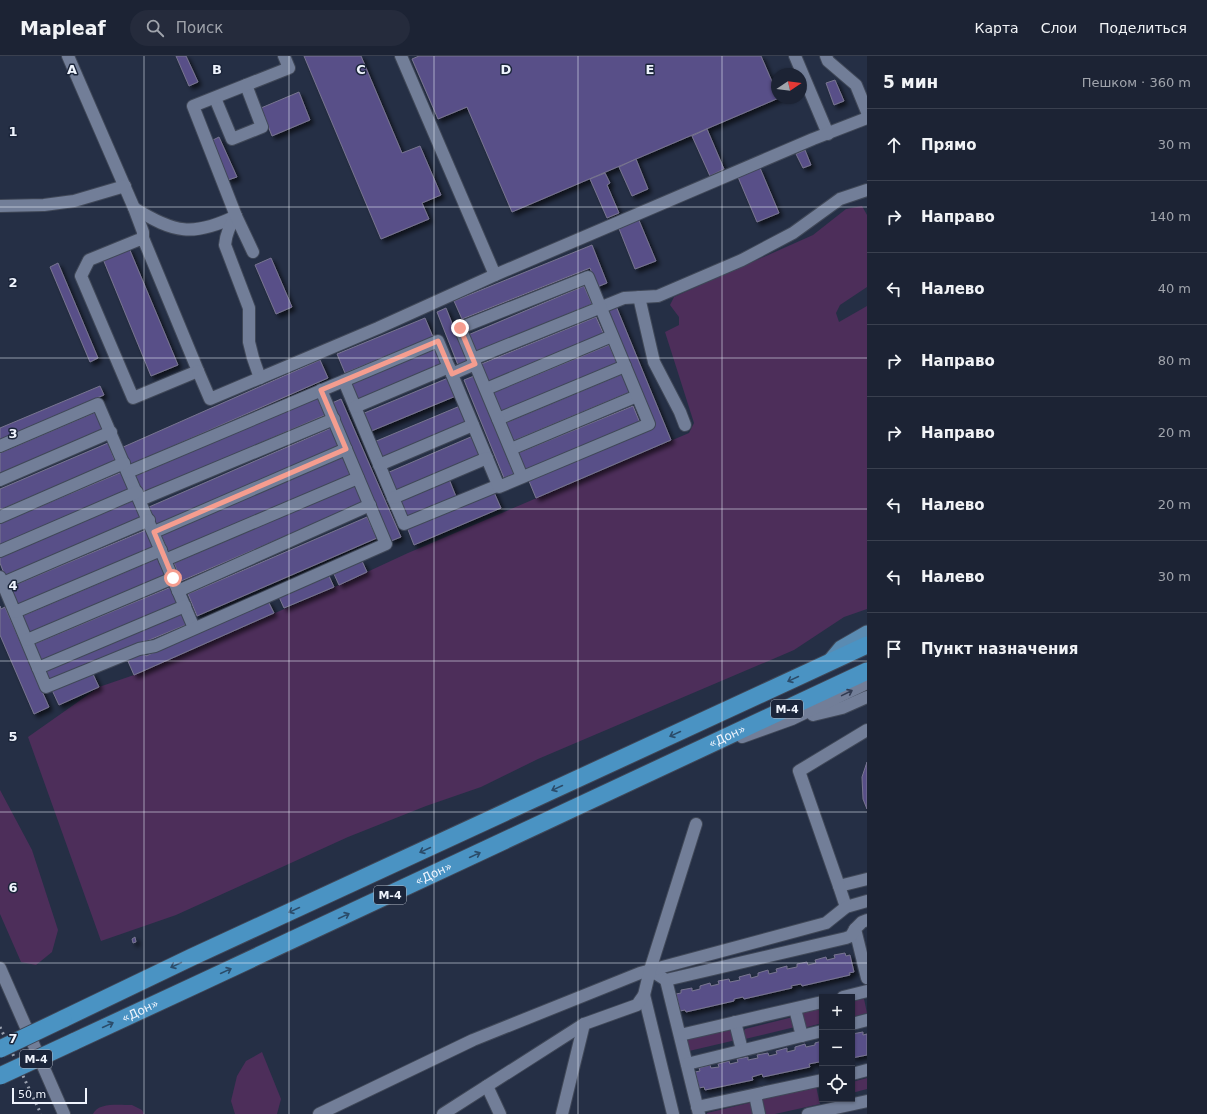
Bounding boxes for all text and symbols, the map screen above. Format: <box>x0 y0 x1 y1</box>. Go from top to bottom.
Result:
search box <box>130 10 410 46</box>
text: Mapleaf <box>20 17 106 39</box>
icon: search <box>144 17 166 39</box>
text: Поиск <box>176 19 223 37</box>
text: Карта <box>975 20 1019 36</box>
text: Слои <box>1041 20 1077 36</box>
text: Поделиться <box>1099 20 1187 36</box>
text: A <box>67 62 77 77</box>
text: B <box>212 62 222 77</box>
text: C <box>356 62 366 77</box>
text: D <box>501 62 512 77</box>
text: E <box>646 62 654 77</box>
north arrow <box>771 68 807 104</box>
text: 5 мин <box>883 72 938 92</box>
text: Пешком · 360 m <box>1082 75 1191 90</box>
text: 1 <box>8 124 18 139</box>
icon: ahead <box>883 134 905 156</box>
text: Прямо <box>921 136 977 154</box>
text: 30 m <box>1158 137 1191 152</box>
icon: right <box>883 206 905 228</box>
text: Направо <box>921 208 995 226</box>
text: 140 m <box>1149 209 1191 224</box>
text: 2 <box>8 275 18 290</box>
icon: left <box>883 278 905 300</box>
text: Налево <box>921 280 985 298</box>
text: 40 m <box>1158 281 1191 296</box>
route end <box>451 319 469 337</box>
icon: right <box>883 350 905 372</box>
text: Направо <box>921 352 995 370</box>
text: 80 m <box>1158 353 1191 368</box>
icon: right <box>883 422 905 444</box>
text: Направо <box>921 424 995 442</box>
text: 20 m <box>1158 425 1191 440</box>
text: 3 <box>8 426 18 441</box>
icon: left <box>883 494 905 516</box>
text: Налево <box>921 496 985 514</box>
text: 20 m <box>1158 497 1191 512</box>
icon: left <box>883 566 905 588</box>
text: Налево <box>921 568 985 586</box>
route start <box>164 569 182 587</box>
text: 30 m <box>1158 569 1191 584</box>
text: 4 <box>8 578 18 593</box>
icon: arrive <box>883 638 905 660</box>
text: Пункт назначения <box>921 640 1078 658</box>
one-way arrow <box>787 676 799 683</box>
one-way arrow <box>841 689 853 696</box>
road number: М-4 <box>771 700 803 718</box>
street label: «Дон» <box>706 722 748 751</box>
text: 5 <box>8 729 18 744</box>
one-way arrow <box>669 731 681 738</box>
one-way arrow <box>551 785 563 792</box>
one-way arrow <box>419 846 431 854</box>
one-way arrow <box>468 851 480 858</box>
street label: «Дон» <box>413 859 454 888</box>
text: 6 <box>8 880 18 895</box>
road number: М-4 <box>374 886 406 904</box>
one-way arrow <box>288 907 300 914</box>
one-way arrow <box>338 912 350 919</box>
one-way arrow <box>171 962 183 969</box>
one-way arrow <box>220 967 232 974</box>
map controls <box>819 994 855 1102</box>
button: + <box>819 994 855 1030</box>
street label: «Дон» <box>119 996 161 1025</box>
one-way arrow <box>102 1021 114 1028</box>
button: − <box>819 1030 855 1066</box>
text: 7 <box>8 1031 18 1046</box>
road number: М-4 <box>20 1050 52 1068</box>
button: locate <box>819 1066 855 1102</box>
scale bar <box>12 1086 87 1105</box>
text: 50 m <box>18 1088 46 1101</box>

